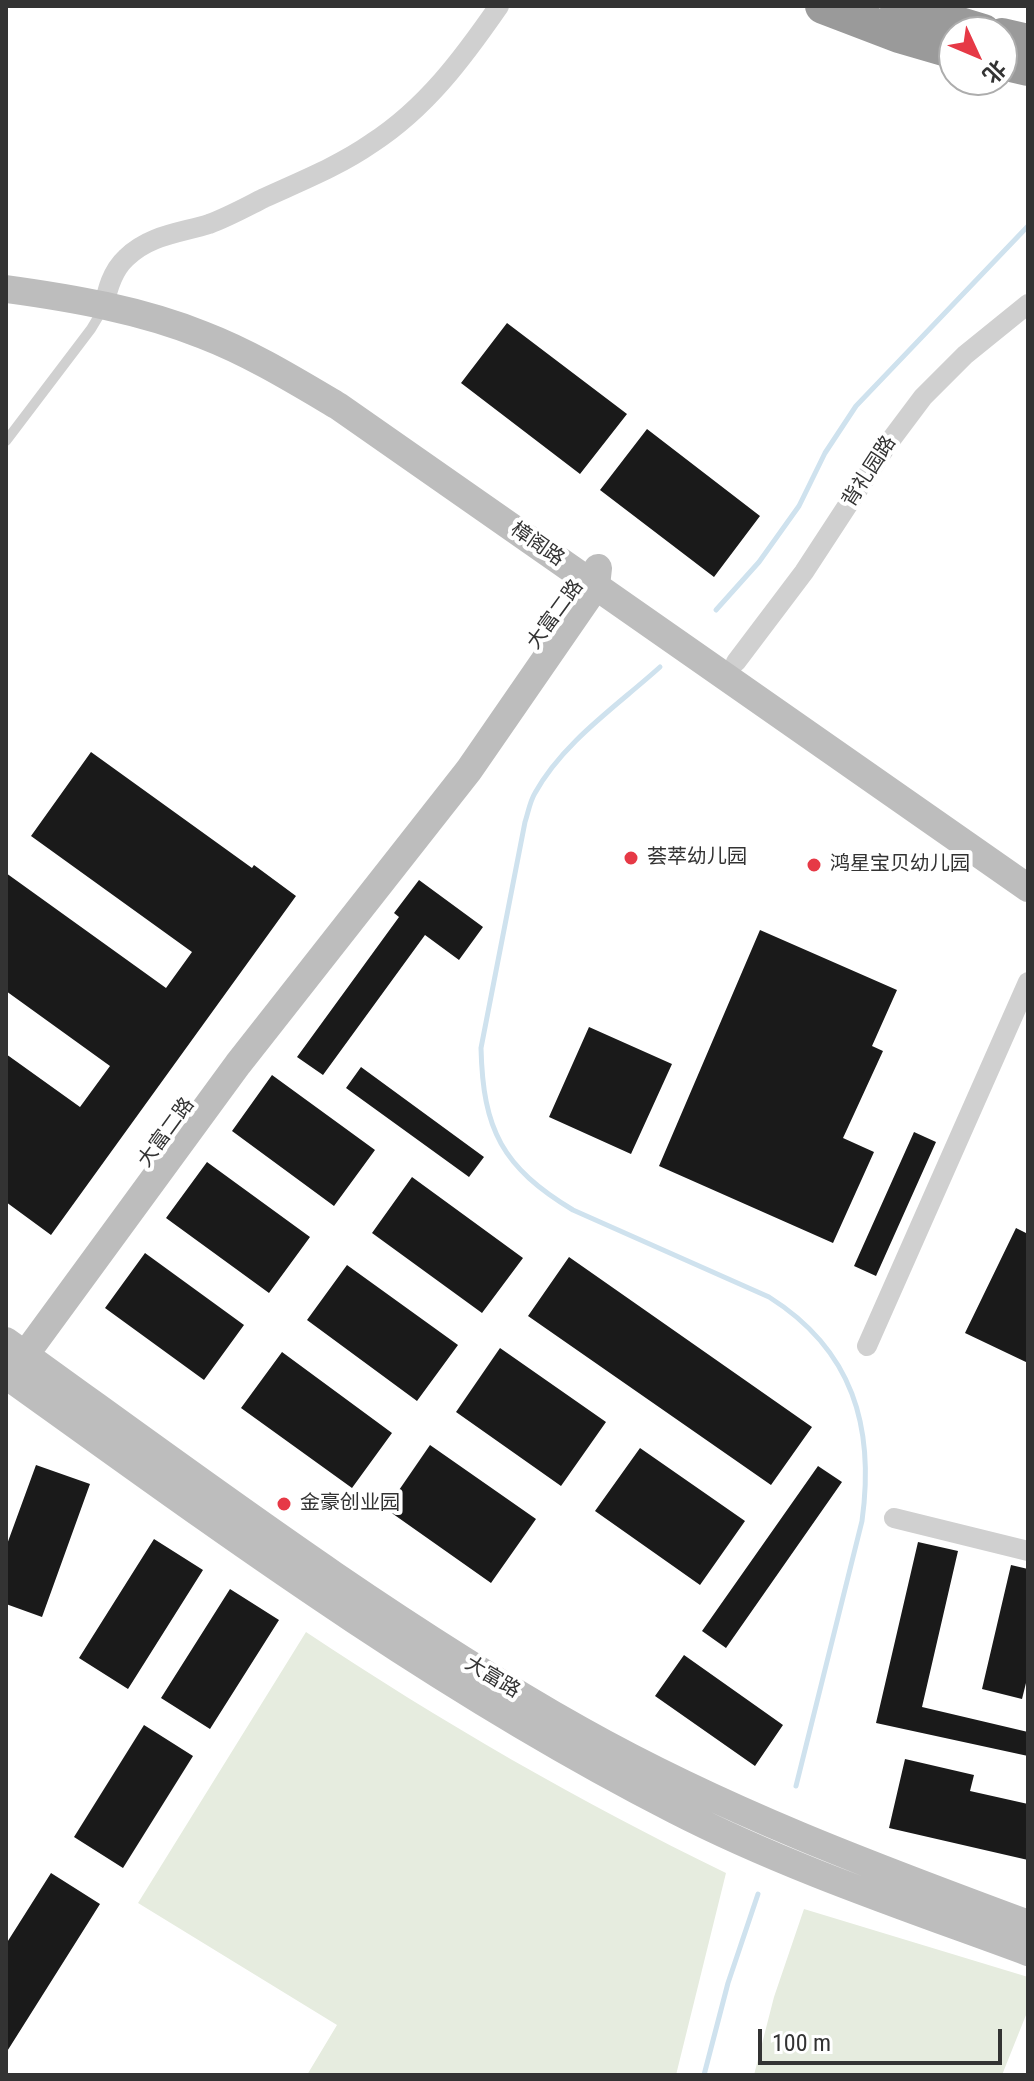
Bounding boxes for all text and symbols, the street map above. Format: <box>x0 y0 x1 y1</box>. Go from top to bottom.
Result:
north arrow <box>938 16 1018 96</box>
text: 北 <box>978 55 1011 88</box>
street label: 背礼园路 <box>838 432 902 512</box>
street label: 樟阁路 <box>506 518 568 572</box>
street label: 大富二路 <box>523 576 589 654</box>
place label: 荟萃幼儿园 <box>647 846 747 870</box>
marker: 荟萃幼儿园 <box>622 849 640 867</box>
place label: 鸿星宝贝幼儿园 <box>830 853 970 877</box>
marker: 鸿星宝贝幼儿园 <box>805 856 823 874</box>
street label: 大富二路 <box>134 1094 200 1172</box>
place label: 金豪创业园 <box>300 1492 400 1516</box>
marker: 金豪创业园 <box>275 1495 293 1513</box>
street label: 大富路 <box>460 1652 524 1704</box>
scale bar <box>762 2013 1006 2063</box>
text: 100 m <box>772 2029 831 2057</box>

